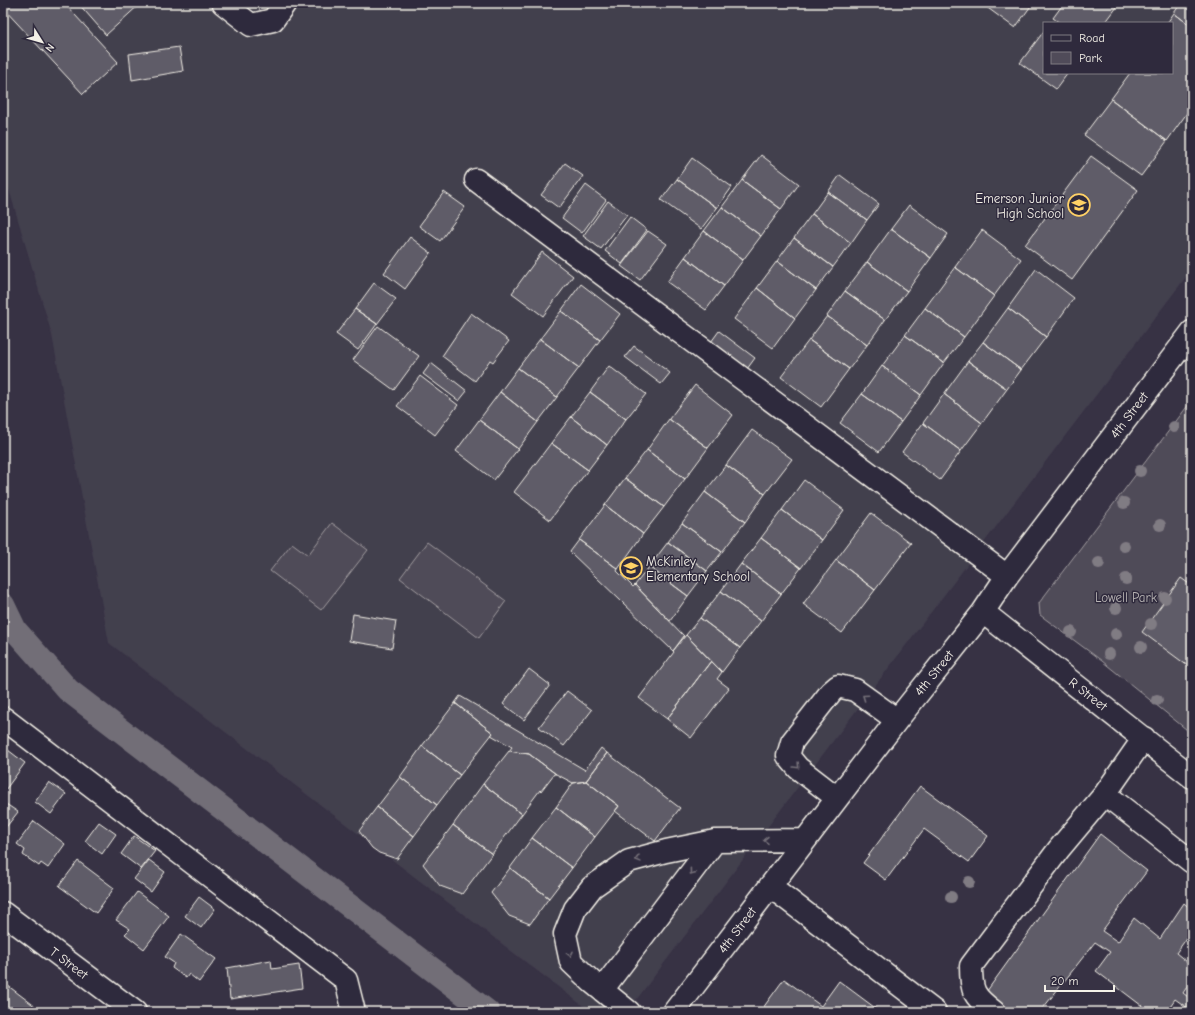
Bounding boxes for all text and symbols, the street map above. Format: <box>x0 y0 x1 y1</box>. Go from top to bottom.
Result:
north arrow <box>22 22 62 62</box>
legend <box>1043 22 1173 74</box>
text: Road <box>1079 31 1105 45</box>
text: N <box>42 41 57 54</box>
text: Park <box>1079 51 1102 65</box>
place label: Emerson Junior High School <box>975 191 1065 221</box>
school or university icon: Emerson Junior High School <box>1066 192 1092 218</box>
street label: 4th Street <box>1107 388 1152 441</box>
place label: McKinley Elementary School <box>646 554 750 584</box>
school or university icon: McKinley Elementary School <box>618 555 644 581</box>
park label: Lowell Park <box>1095 590 1158 605</box>
street label: 4th Street <box>911 646 958 699</box>
street label: R Street <box>1066 674 1111 714</box>
one-way arrow <box>862 694 869 702</box>
one-way arrow <box>792 761 800 768</box>
one-way arrow <box>763 836 769 844</box>
one-way arrow <box>635 854 642 863</box>
one-way arrow <box>689 867 696 874</box>
street label: 4th Street <box>715 903 760 956</box>
street label: T Street <box>47 944 92 983</box>
one-way arrow <box>565 951 573 957</box>
scale bar <box>1045 967 1114 993</box>
text: 20 m <box>1051 974 1079 988</box>

